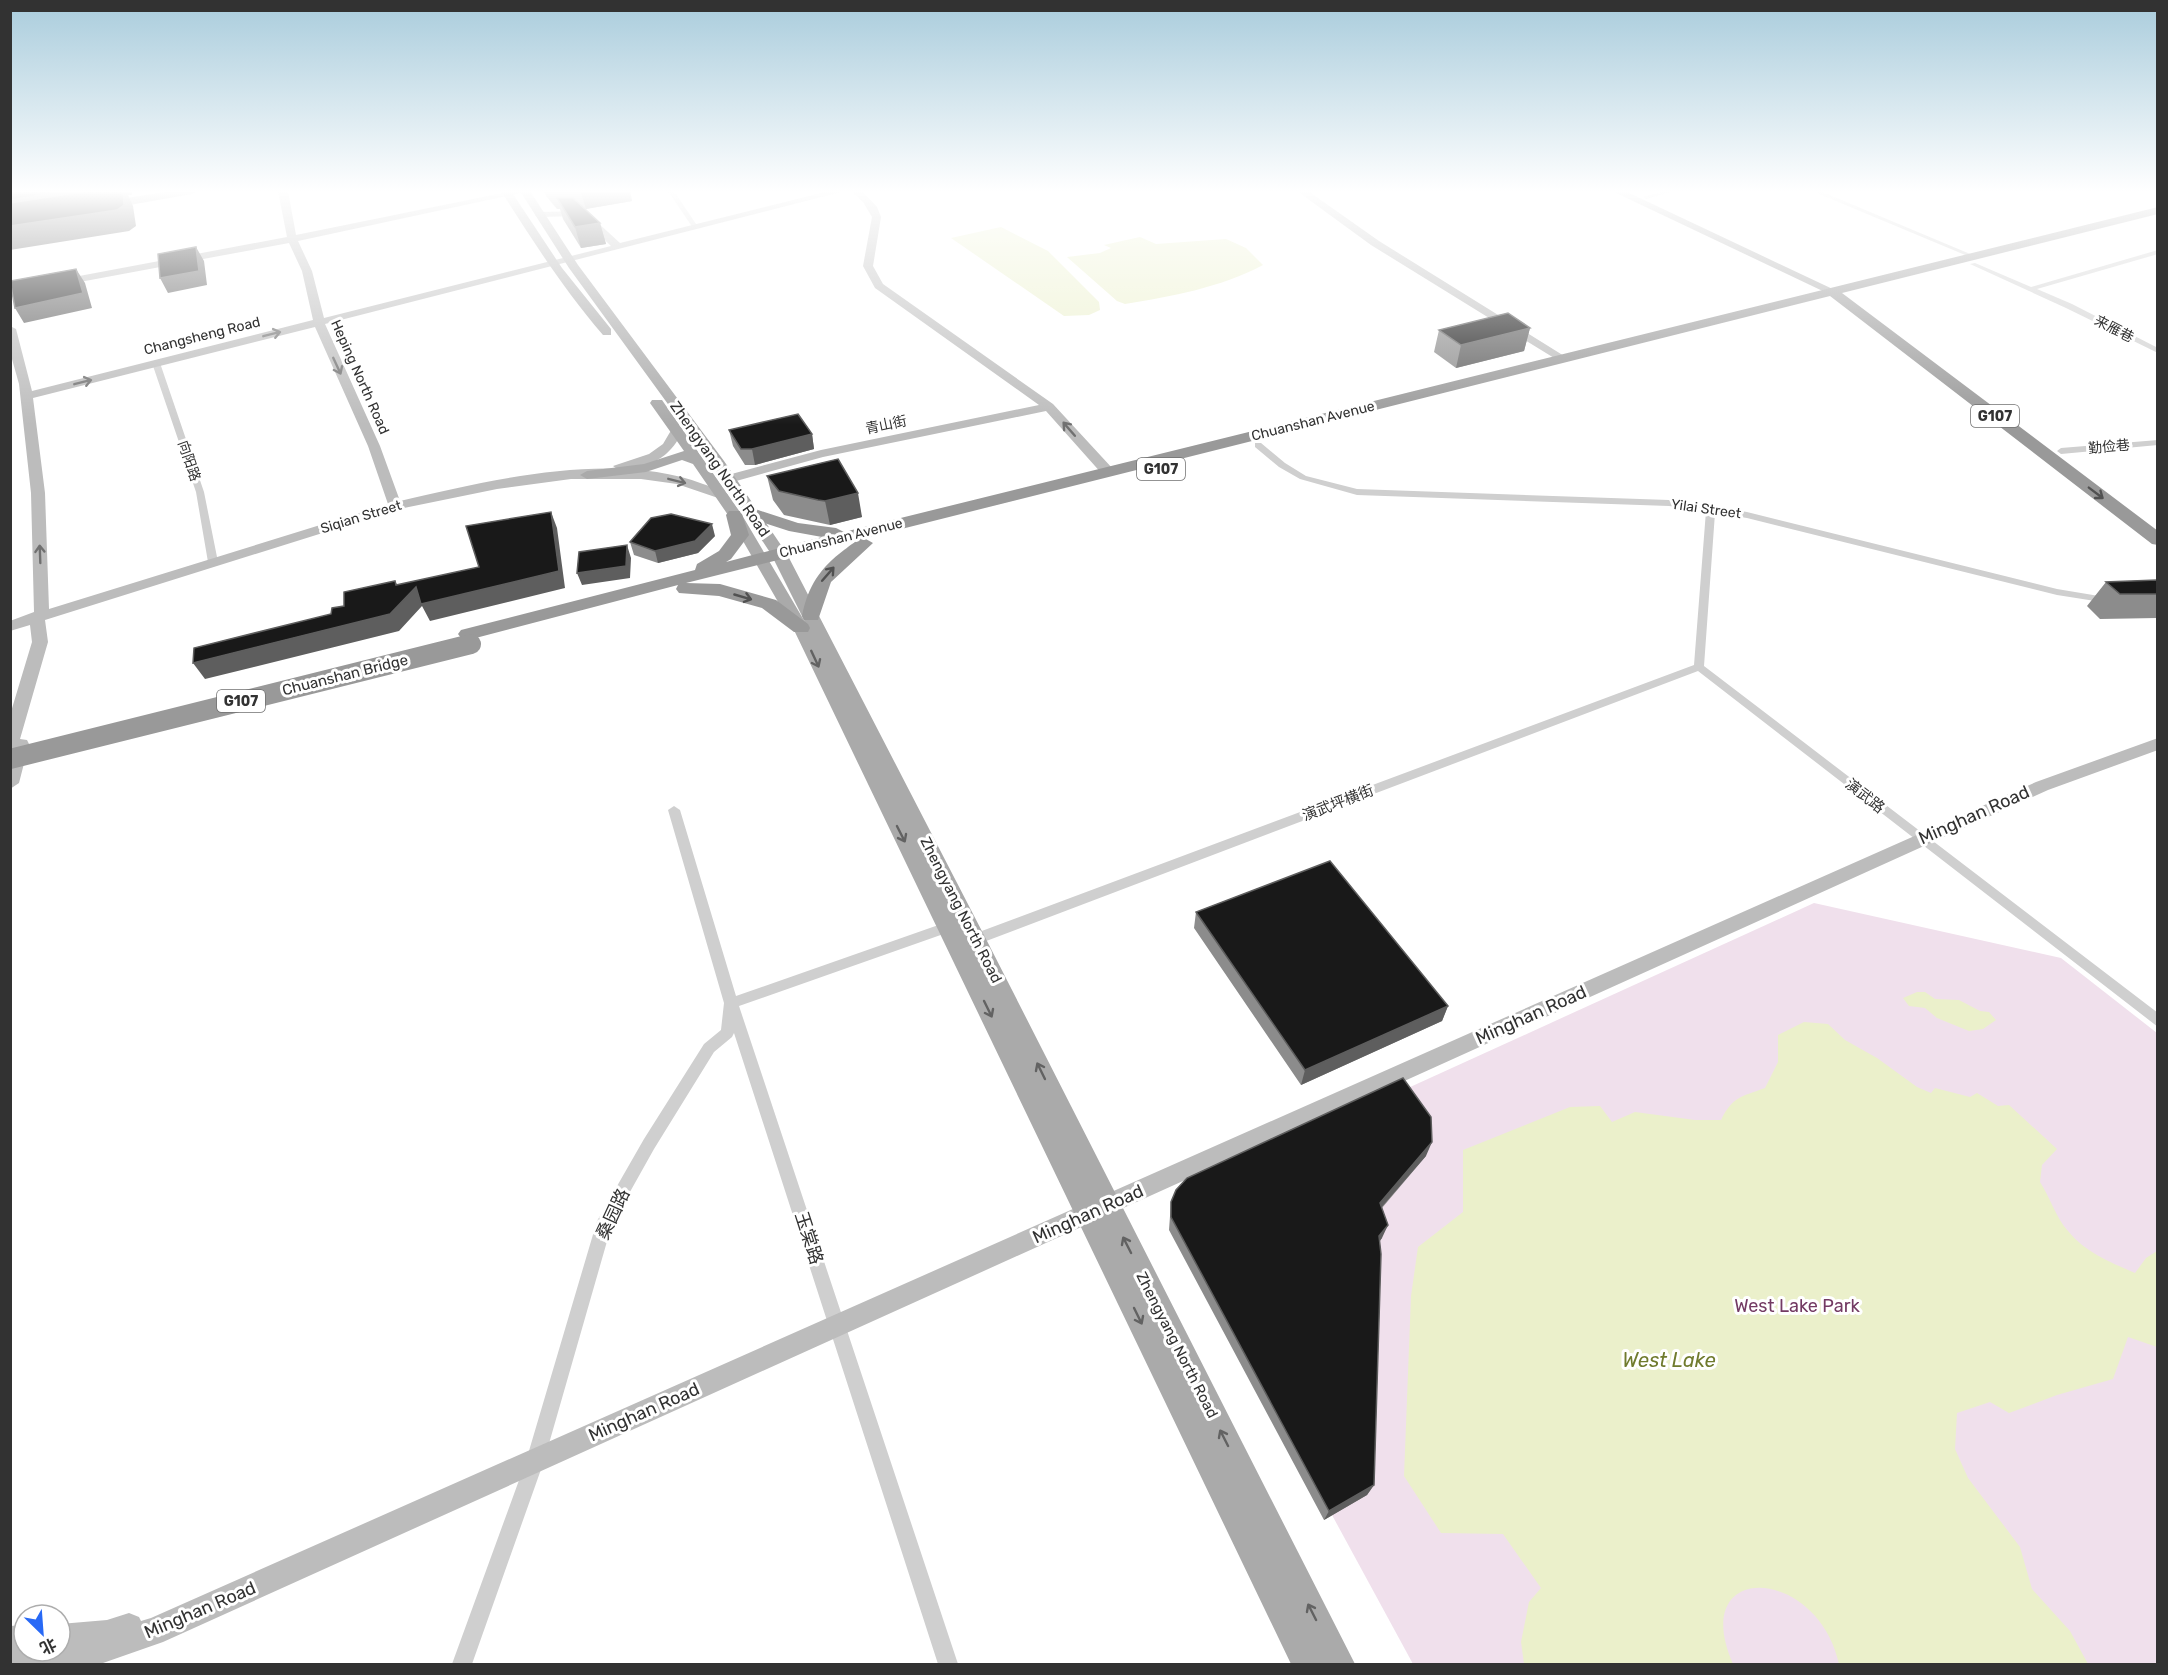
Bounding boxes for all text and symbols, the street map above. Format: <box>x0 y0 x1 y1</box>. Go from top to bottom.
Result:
street label: 来雁巷 <box>2091 312 2137 346</box>
street label: Changsheng Road <box>142 313 262 359</box>
street label: Heping North Road <box>327 317 393 437</box>
one-way arrow <box>262 327 281 339</box>
one-way arrow <box>331 357 343 375</box>
one-way arrow <box>73 375 92 387</box>
street label: Chuanshan Avenue <box>1250 397 1377 445</box>
street label: Zhengyang North Road <box>666 398 774 540</box>
road number: G107 <box>1971 405 2019 427</box>
street label: 青山街 <box>864 412 908 438</box>
one-way arrow <box>1062 421 1076 436</box>
street label: 勤俭巷 <box>2087 437 2131 457</box>
street label: 向阳路 <box>174 438 204 484</box>
road number: G107 <box>1137 458 1185 480</box>
one-way arrow <box>668 475 687 487</box>
one-way arrow <box>2088 487 2104 500</box>
street label: Siqian Street <box>318 496 404 537</box>
street label: Yilai Street <box>1670 496 1743 522</box>
street label: Chuanshan Avenue <box>778 514 905 562</box>
one-way arrow <box>34 545 45 565</box>
one-way arrow <box>822 566 835 582</box>
one-way arrow <box>733 591 752 603</box>
one-way arrow <box>810 650 822 668</box>
street label: Chuanshan Bridge <box>280 651 410 699</box>
road number: G107 <box>217 690 265 712</box>
street label: 演武路 <box>1842 775 1888 817</box>
street label: 演武坪横街 <box>1300 781 1376 825</box>
street label: Minghan Road <box>1915 781 2033 849</box>
one-way arrow <box>896 825 908 843</box>
street label: Zhengyang North Road <box>916 834 1006 986</box>
street label: Minghan Road <box>1472 981 1590 1049</box>
one-way arrow <box>982 999 994 1017</box>
one-way arrow <box>1034 1062 1046 1080</box>
street label: Minghan Road <box>1029 1180 1147 1248</box>
street label: 桑园路 <box>592 1185 634 1243</box>
street label: 玉棠路 <box>790 1209 828 1267</box>
one-way arrow <box>1121 1237 1132 1255</box>
street label: Zhengyang North Road <box>1132 1269 1222 1421</box>
park label: West Lake Park <box>1734 1295 1861 1317</box>
one-way arrow <box>1132 1307 1144 1325</box>
water label: West Lake <box>1622 1348 1716 1372</box>
street label: Minghan Road <box>585 1378 703 1446</box>
one-way arrow <box>1218 1430 1230 1448</box>
street label: Minghan Road <box>141 1577 259 1643</box>
north arrow <box>12 1603 72 1663</box>
one-way arrow <box>1306 1604 1318 1622</box>
text: 北 <box>37 1634 59 1658</box>

